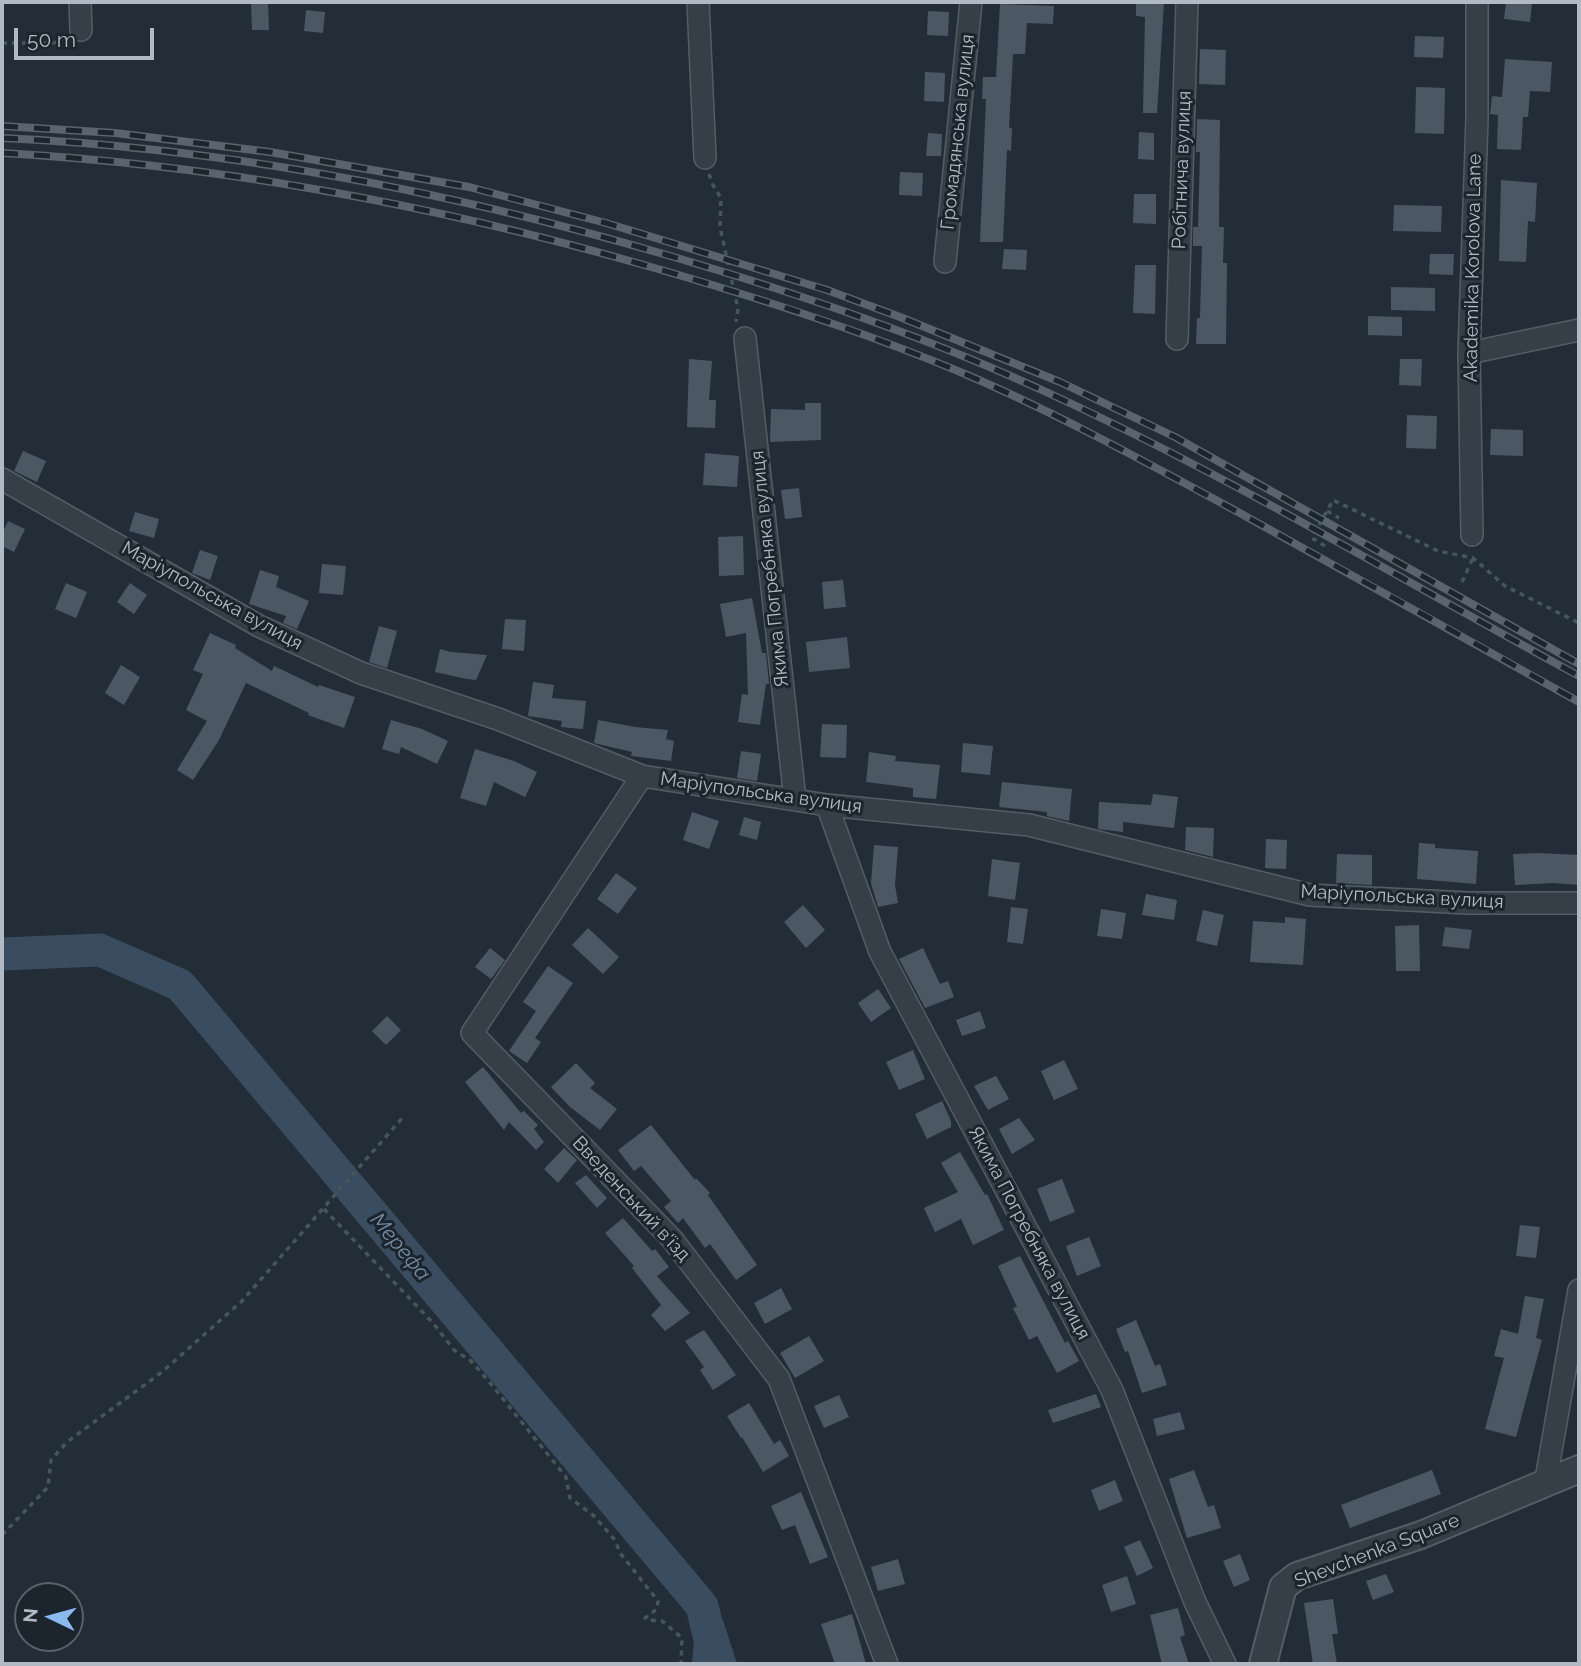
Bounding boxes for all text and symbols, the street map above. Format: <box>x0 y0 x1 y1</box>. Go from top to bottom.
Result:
scale bar <box>18 14 158 58</box>
text: 50 m <box>27 27 76 52</box>
street label: Громадянська вулиця <box>936 33 980 231</box>
street label: Робітнича вулиця <box>1168 90 1196 250</box>
street label: Akademika Korolova Lane <box>1460 154 1486 382</box>
street label: Якима Погребняка вулиця <box>746 449 794 689</box>
street label: Маріупольська вулиця <box>118 537 306 655</box>
street label: Маріупольська вулиця <box>659 768 863 818</box>
street label: Маріупольська вулиця <box>1300 880 1504 914</box>
street label: Якима Погребняка вулиця <box>963 1123 1095 1343</box>
street label: Введенський в'їзд <box>567 1132 695 1266</box>
water label: Мерефа <box>365 1208 435 1286</box>
street label: Shevchenka Square <box>1291 1509 1463 1593</box>
north arrow <box>14 1582 84 1652</box>
text: N <box>18 1607 42 1624</box>

